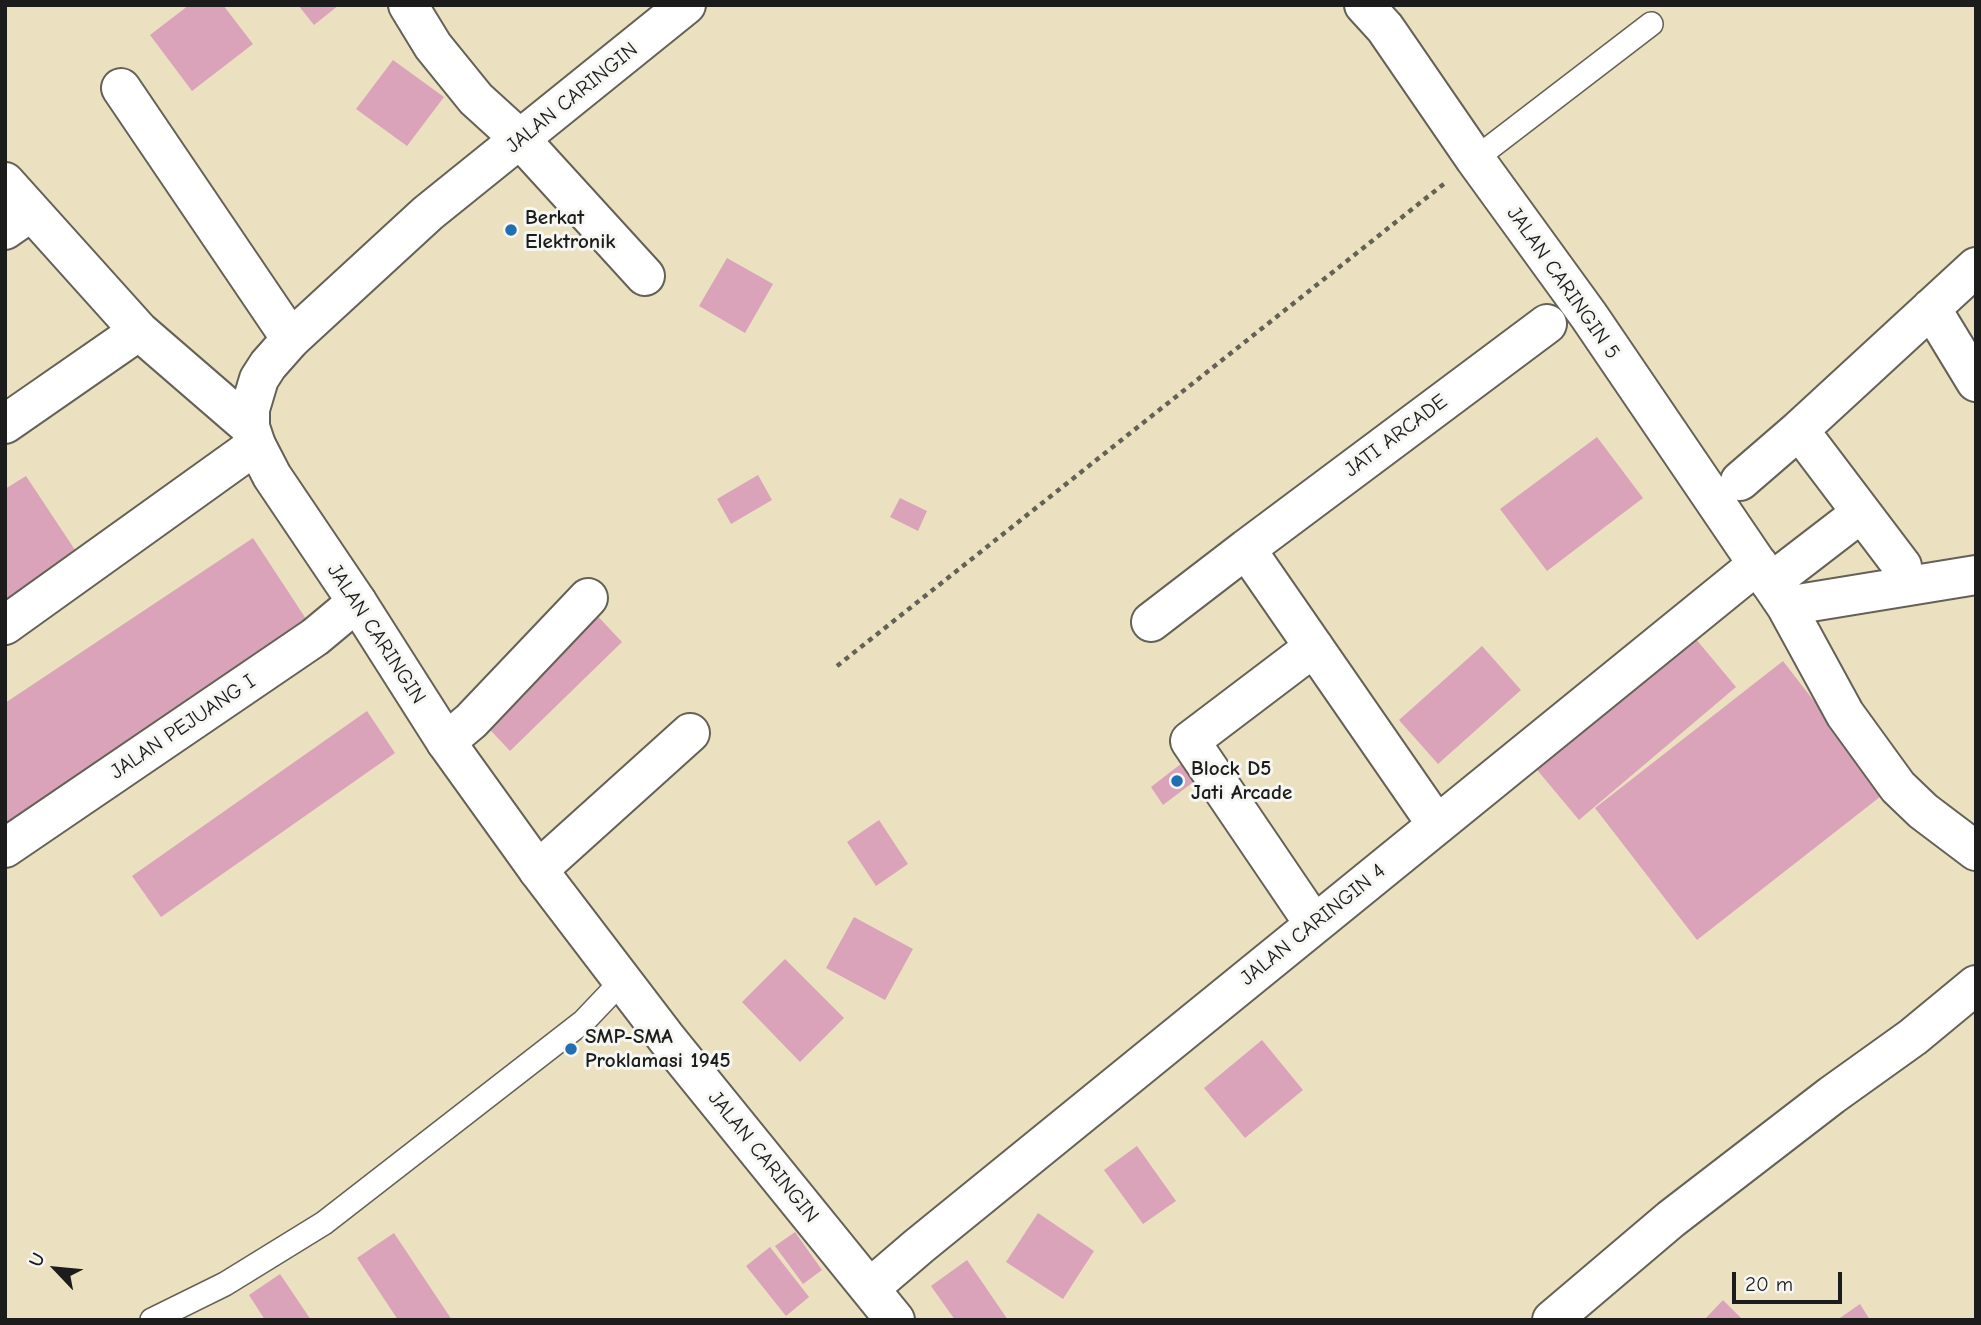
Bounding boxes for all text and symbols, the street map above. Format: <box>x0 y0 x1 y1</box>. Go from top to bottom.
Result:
street label: JALAN CARINGIN <box>501 37 643 159</box>
street label: JALAN CARINGIN 5 <box>1501 202 1625 364</box>
place label: Berkat Elektronik <box>525 205 616 255</box>
marker: Berkat Elektronik <box>503 222 519 238</box>
street label: JATI ARCADE <box>1340 389 1452 483</box>
street label: JALAN CARINGIN <box>321 559 431 709</box>
street label: JALAN PEJUANG I <box>106 669 260 785</box>
place label: Block D5 Jati Arcade <box>1191 756 1292 806</box>
marker: Block D5 Jati Arcade <box>1169 773 1185 789</box>
street label: JALAN CARINGIN 4 <box>1235 859 1391 991</box>
place label: SMP-SMA Proklamasi 1945 <box>585 1024 731 1074</box>
marker: SMP-SMA Proklamasi 1945 <box>563 1041 579 1057</box>
street label: JALAN CARINGIN <box>702 1086 824 1228</box>
north arrow <box>21 1234 91 1304</box>
text: U <box>24 1249 50 1270</box>
scale bar <box>1736 1258 1846 1302</box>
text: 20 m <box>1745 1272 1793 1296</box>

